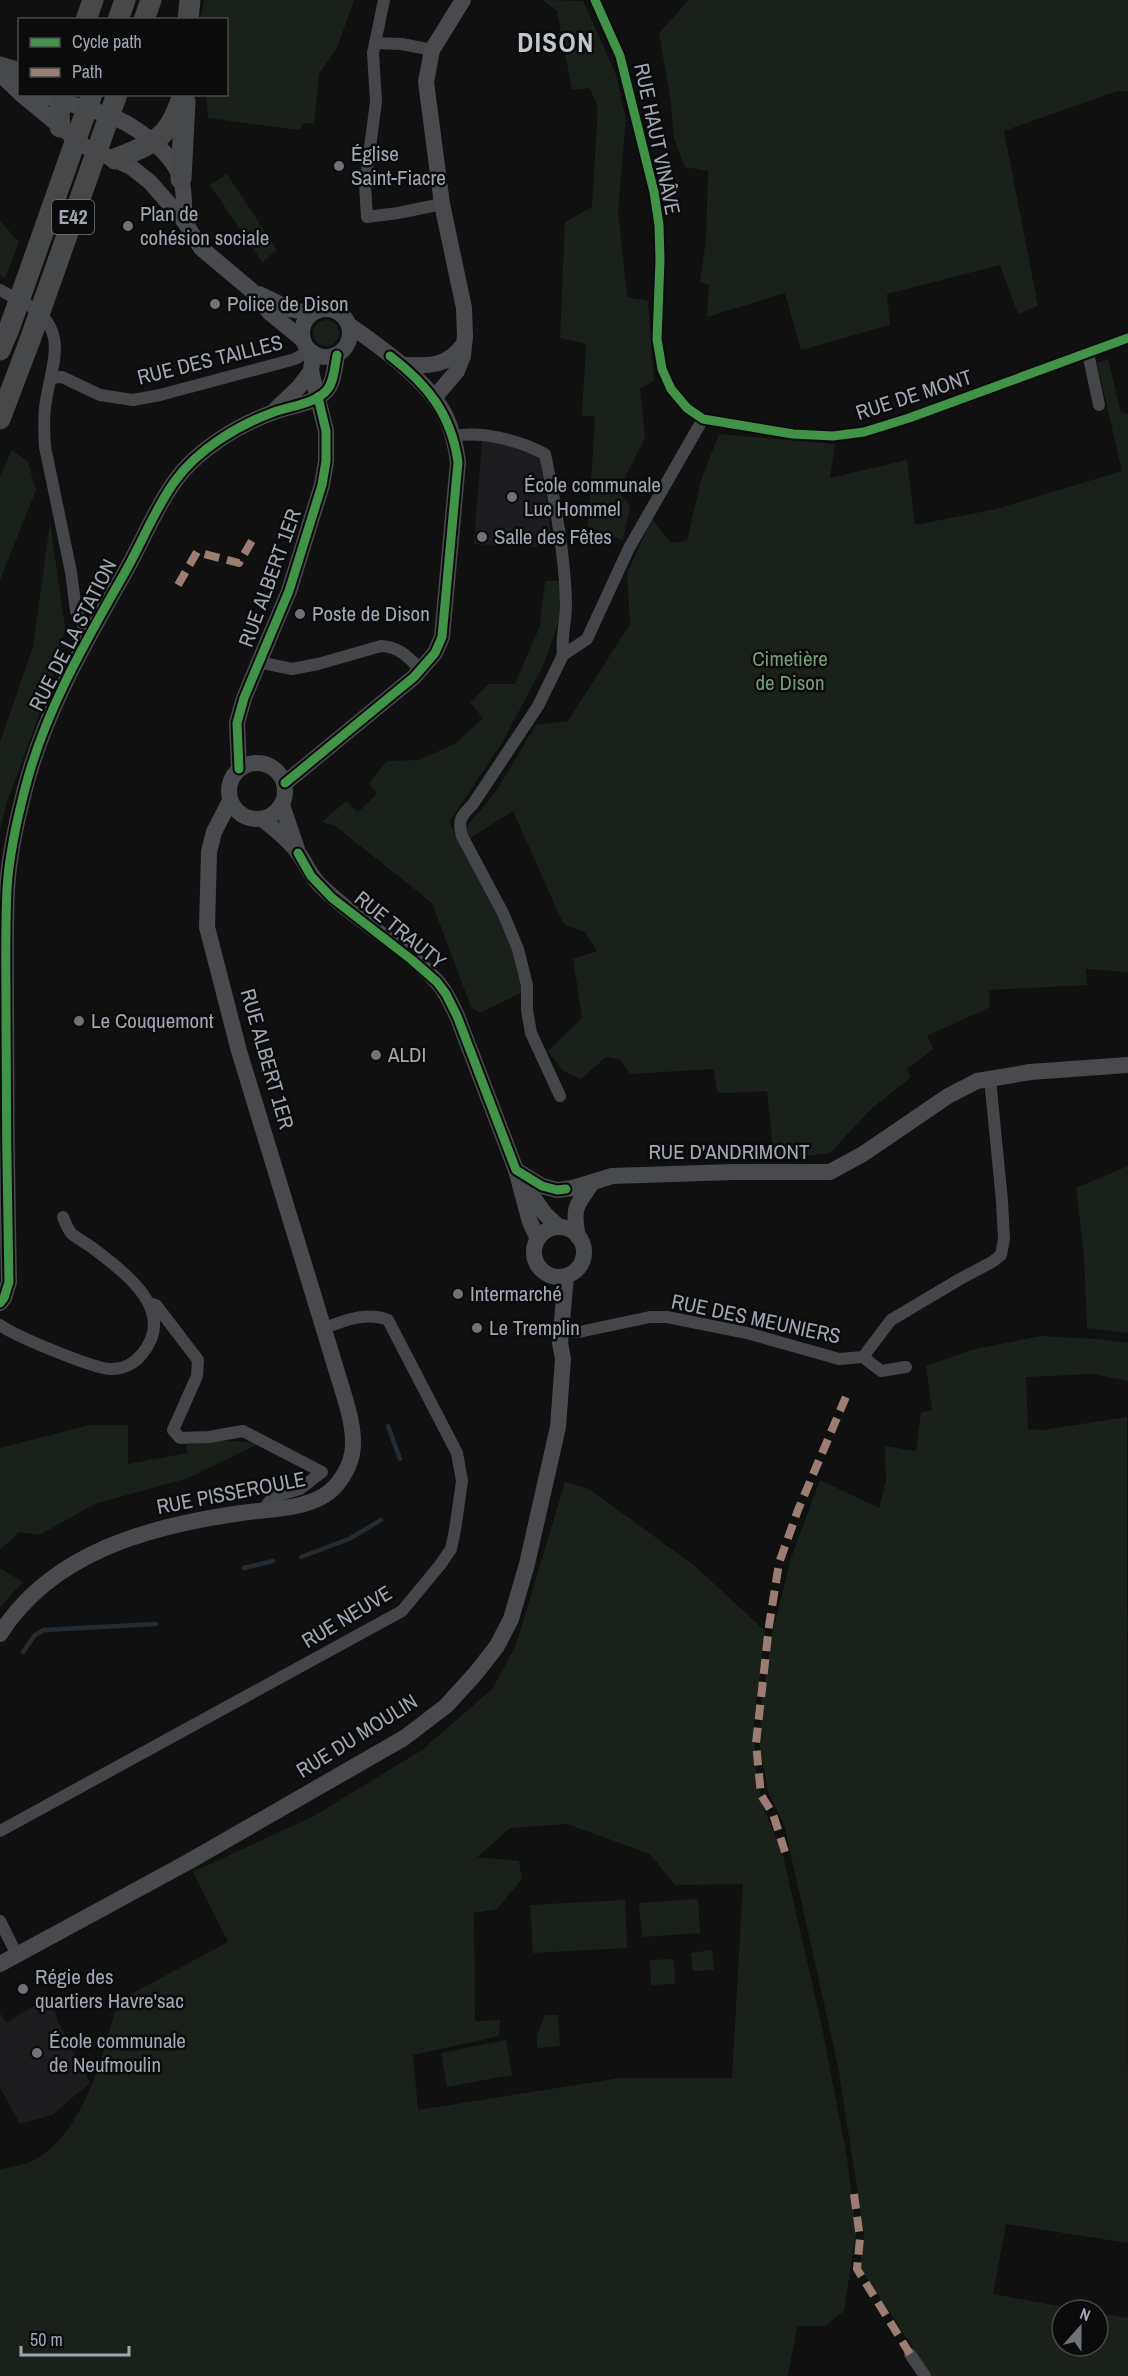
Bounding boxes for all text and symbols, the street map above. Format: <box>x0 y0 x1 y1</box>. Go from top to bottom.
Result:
legend <box>18 18 228 96</box>
district label: DISON <box>517 24 595 60</box>
text: Cycle path <box>72 29 142 54</box>
text: Path <box>72 59 102 84</box>
street label: RUE HAUT VINÂVE <box>627 60 688 217</box>
place label: Église Saint-Fiacre <box>351 139 446 192</box>
marker: Église Saint-Fiacre <box>332 159 346 173</box>
place label: Plan de cohésion sociale <box>140 199 269 252</box>
road number: E42 <box>52 200 94 234</box>
marker: Plan de cohésion sociale <box>121 219 135 233</box>
place label: Police de Dison <box>227 289 349 318</box>
marker: Police de Dison <box>208 297 222 311</box>
street label: RUE DES TAILLES <box>134 327 286 392</box>
street label: RUE DE MONT <box>852 362 976 427</box>
place label: École communale Luc Hommel <box>524 470 661 523</box>
marker: École communale Luc Hommel <box>505 490 519 504</box>
street label: RUE ALBERT 1ER <box>231 505 308 651</box>
place label: Salle des Fêtes <box>494 522 612 551</box>
marker: Salle des Fêtes <box>475 530 489 544</box>
street label: RUE DE LA STATION <box>22 554 123 716</box>
place label: Poste de Dison <box>312 599 430 628</box>
marker: Poste de Dison <box>293 607 307 621</box>
park label: Cimetière de Dison <box>752 644 828 697</box>
street label: RUE TRAUTY <box>349 884 452 976</box>
street label: RUE ALBERT 1ER <box>234 985 301 1132</box>
place label: Le Couquemont <box>91 1006 214 1035</box>
marker: Le Couquemont <box>72 1014 86 1028</box>
place label: ALDI <box>387 1040 426 1069</box>
marker: ALDI <box>369 1048 383 1062</box>
street label: RUE D'ANDRIMONT <box>648 1137 810 1166</box>
place label: Intermarché <box>470 1279 562 1308</box>
street label: RUE DES MEUNIERS <box>669 1286 843 1351</box>
marker: Intermarché <box>451 1287 465 1301</box>
place label: Le Tremplin <box>489 1313 580 1342</box>
marker: Le Tremplin <box>470 1321 484 1335</box>
street label: RUE PISSEROULE <box>154 1464 308 1521</box>
street label: RUE NEUVE <box>296 1578 397 1655</box>
street label: RUE DU MOULIN <box>291 1687 423 1784</box>
place label: Régie des quartiers Havre'sac <box>35 1962 184 2015</box>
marker: Régie des quartiers Havre'sac <box>16 1982 30 1996</box>
place label: École communale de Neufmoulin <box>49 2026 186 2079</box>
marker: École communale de Neufmoulin <box>30 2046 44 2060</box>
north arrow <box>1050 2298 1110 2358</box>
text: N <box>1077 2302 1094 2326</box>
scale bar <box>21 2319 129 2357</box>
text: 50 m <box>30 2327 63 2352</box>

